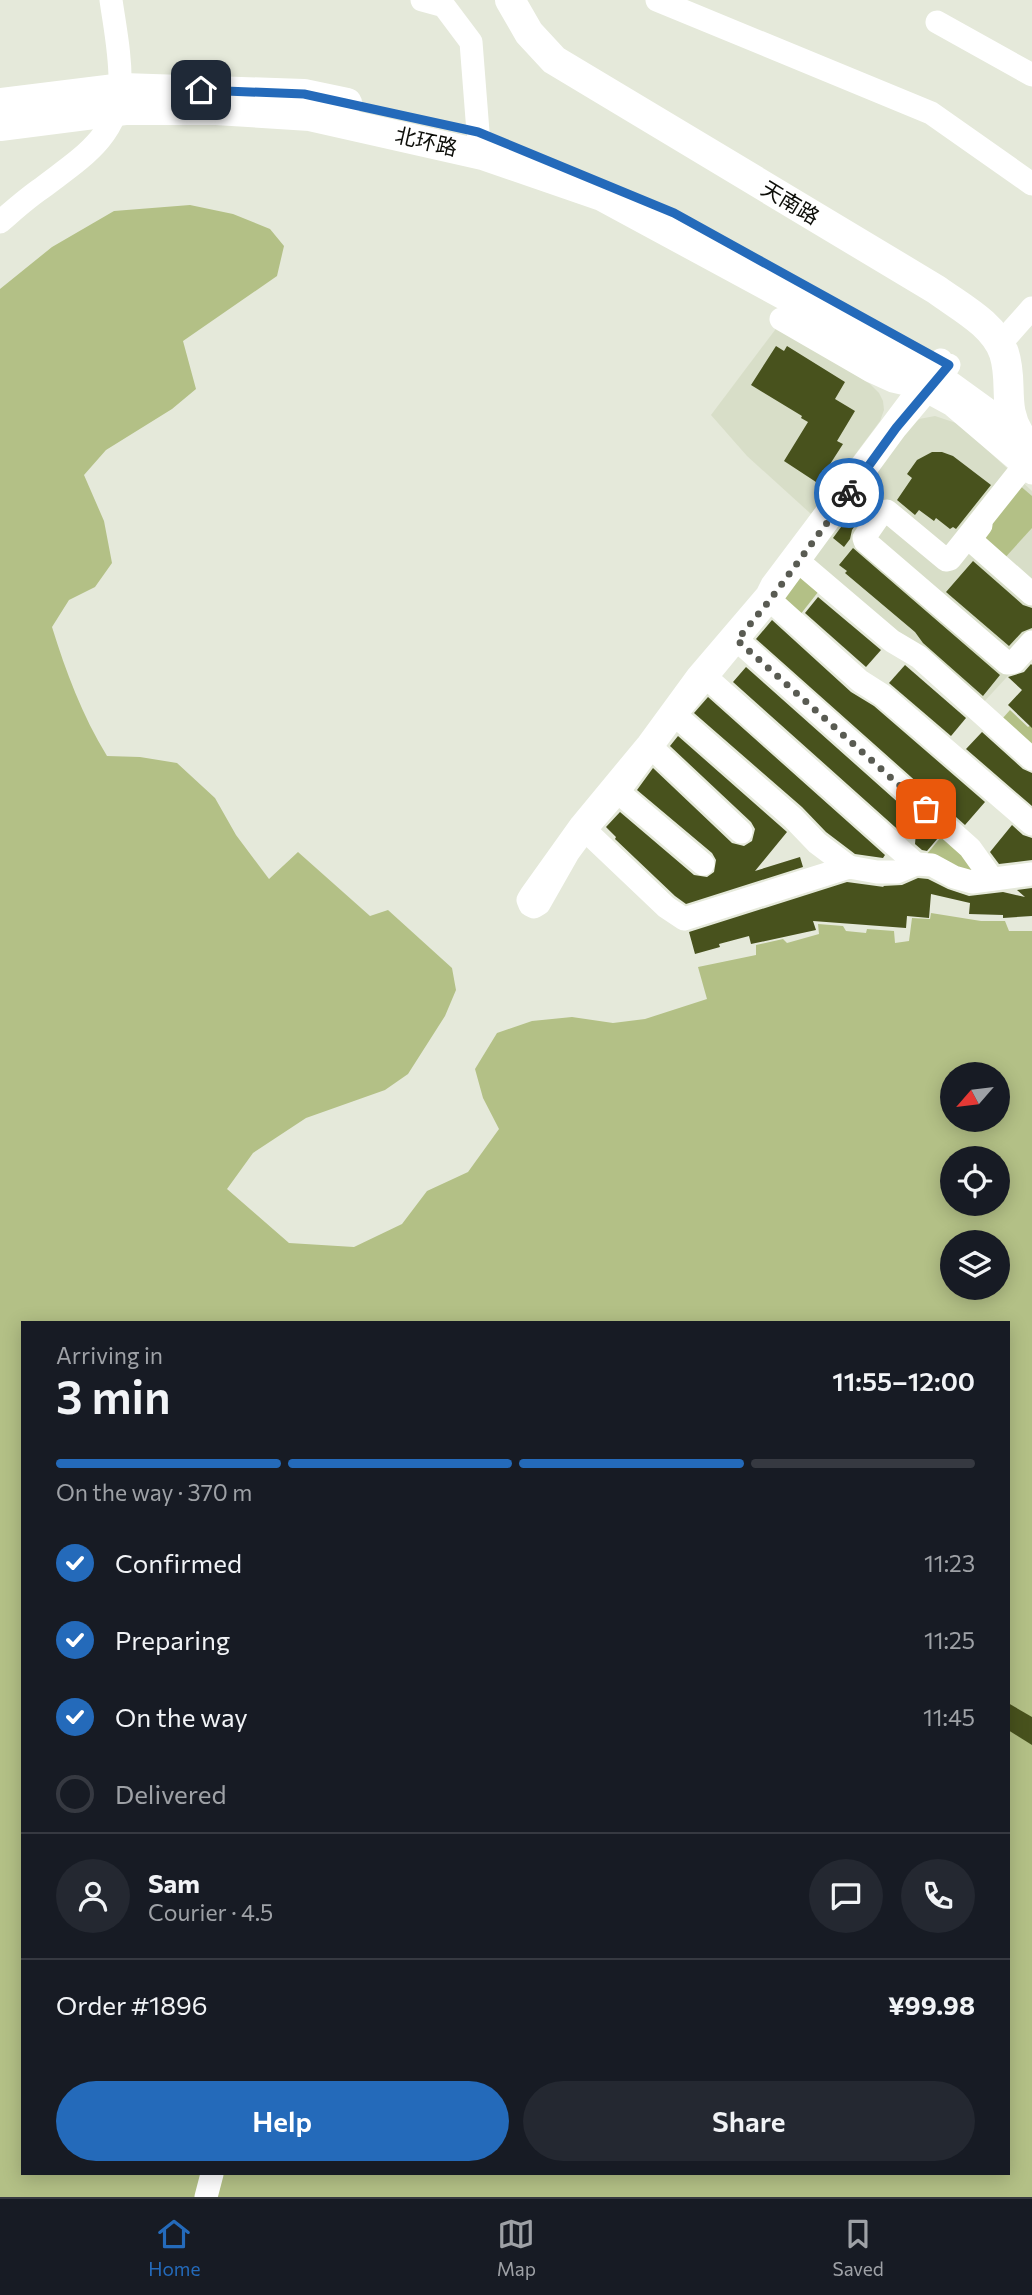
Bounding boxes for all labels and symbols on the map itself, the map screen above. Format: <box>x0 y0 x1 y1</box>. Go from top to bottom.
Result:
pin <box>171 60 231 120</box>
street label: 北环路 <box>393 121 460 160</box>
street label: 天南路 <box>757 175 824 229</box>
courier <box>814 458 884 528</box>
pin <box>896 779 956 839</box>
north arrow <box>940 1062 1010 1132</box>

